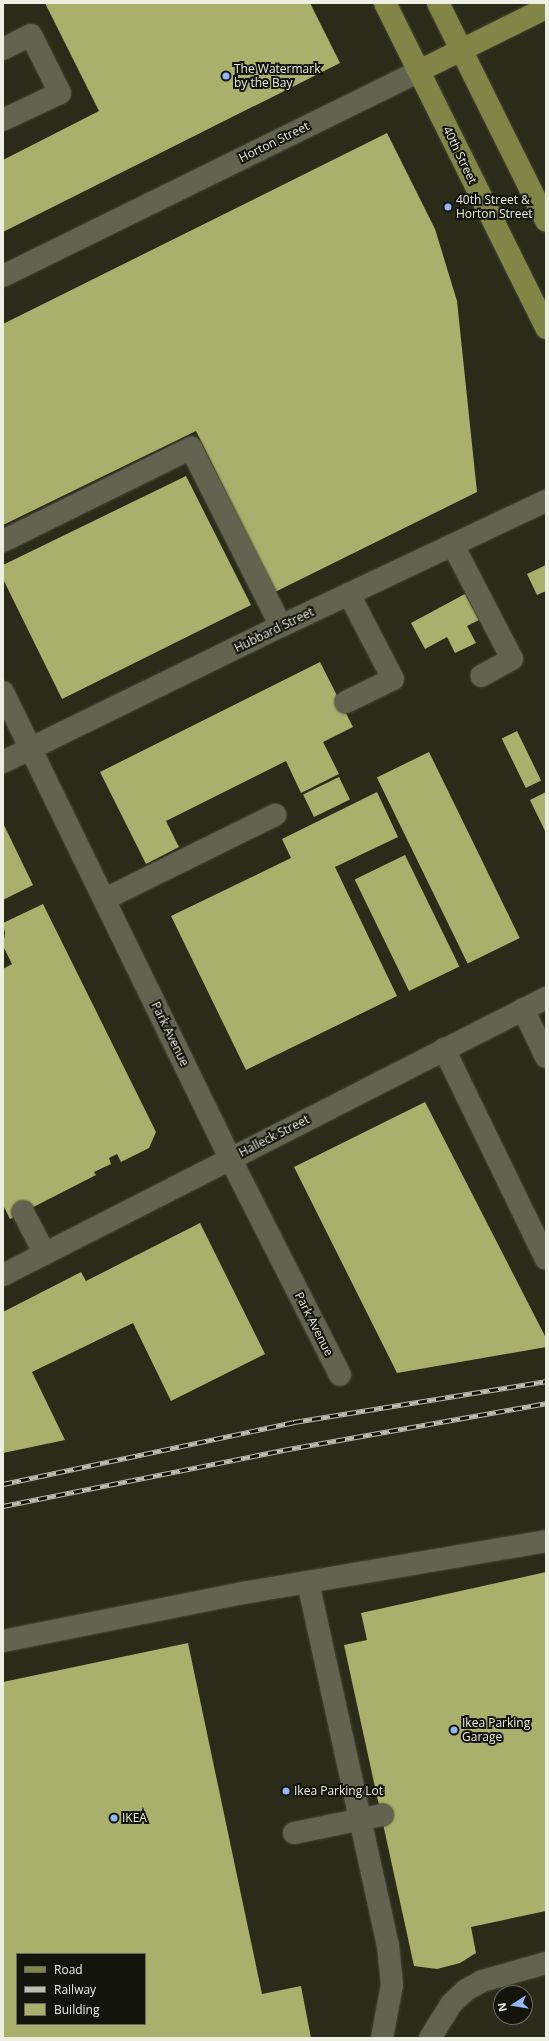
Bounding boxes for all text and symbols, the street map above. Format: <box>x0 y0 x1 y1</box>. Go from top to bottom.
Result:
place label: The Watermark by the Bay <box>234 62 320 90</box>
marker: The Watermark by the Bay <box>221 71 231 81</box>
street label: Horton Street <box>236 119 312 165</box>
street label: 40th Street <box>440 124 480 186</box>
place label: 40th Street & Horton Street <box>456 193 532 221</box>
marker: 40th Street & Horton Street <box>443 202 453 212</box>
street label: Hubbard Street <box>232 605 316 655</box>
street label: Park Avenue <box>148 999 192 1069</box>
street label: Halleck Street <box>236 1112 312 1160</box>
street label: Park Avenue <box>292 1290 336 1358</box>
place label: Ikea Parking Garage <box>462 1716 530 1744</box>
marker: Ikea Parking Garage <box>449 1725 459 1735</box>
place label: Ikea Parking Lot <box>294 1784 383 1798</box>
marker: Ikea Parking Lot <box>281 1786 291 1796</box>
place label: IKEA <box>122 1811 147 1825</box>
marker: IKEA <box>109 1813 119 1823</box>
legend <box>16 1953 146 2025</box>
text: Road <box>54 1961 83 1978</box>
text: Railway <box>54 1981 96 1998</box>
north arrow <box>493 1985 533 2025</box>
text: Building <box>54 2001 99 2018</box>
text: N <box>493 2001 510 2013</box>

